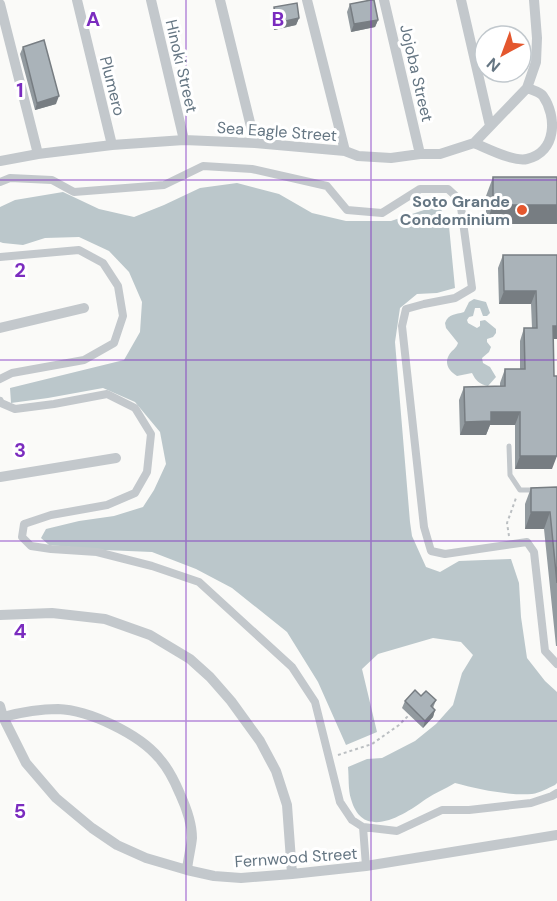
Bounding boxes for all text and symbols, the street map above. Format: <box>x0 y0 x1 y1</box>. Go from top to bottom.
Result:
text: A <box>86 6 100 32</box>
text: B <box>272 6 284 32</box>
street label: Hinoki Street <box>161 18 202 115</box>
street label: Jojoba Street <box>395 22 438 124</box>
north arrow <box>473 24 533 84</box>
text: N <box>482 53 505 77</box>
street label: Plumero <box>95 54 130 118</box>
text: 1 <box>16 77 24 103</box>
street label: Sea Eagle Street <box>216 117 338 146</box>
place label: Soto Grande Condominium <box>400 191 510 230</box>
marker: Soto Grande Condominium <box>515 203 529 217</box>
text: 2 <box>14 257 26 283</box>
text: 3 <box>14 437 26 463</box>
text: 4 <box>14 618 27 644</box>
text: 5 <box>14 798 26 824</box>
street label: Fernwood Street <box>234 843 358 872</box>

